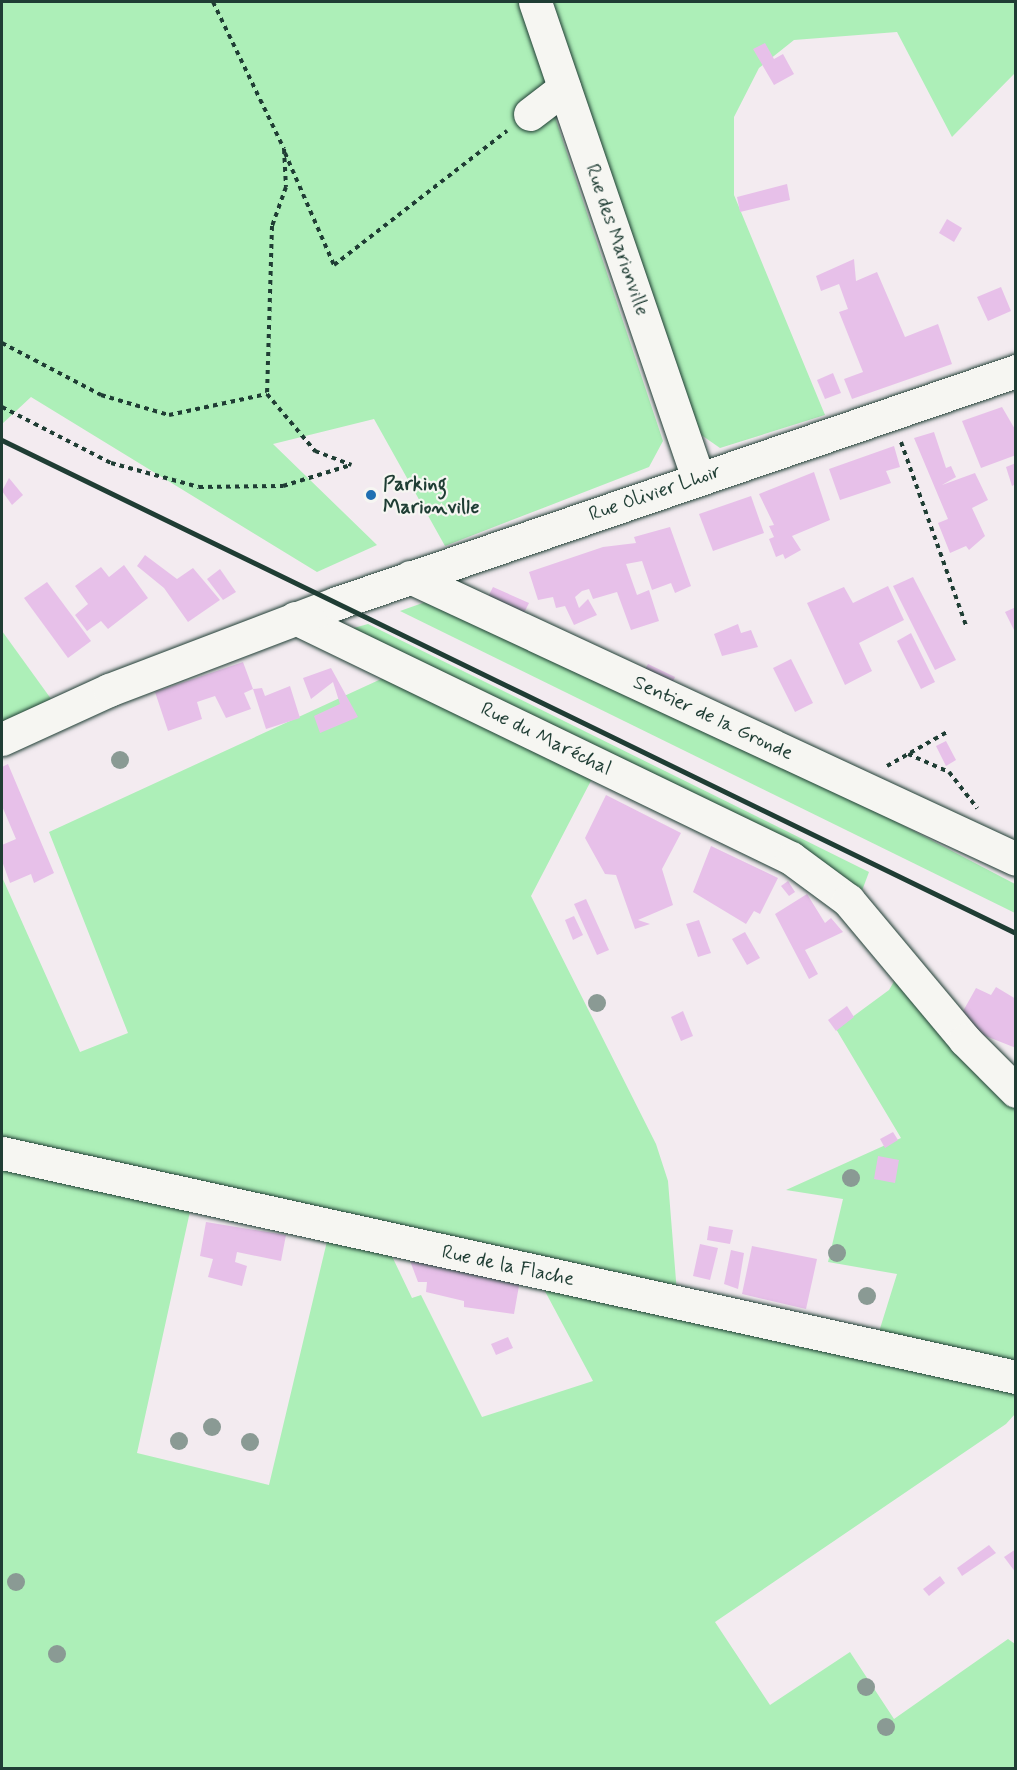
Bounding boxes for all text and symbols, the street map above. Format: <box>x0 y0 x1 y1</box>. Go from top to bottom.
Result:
street label: Rue des Marionville <box>579 158 655 322</box>
street label: Rue Olivier Lhoir <box>585 459 725 527</box>
place label: Parking Marionville <box>383 472 479 519</box>
marker: Parking Marionville <box>364 488 378 502</box>
street label: Sentier de la Gronde <box>630 671 796 765</box>
street label: Rue du Maréchal <box>478 698 614 780</box>
street label: Rue de la Flache <box>439 1240 577 1292</box>

